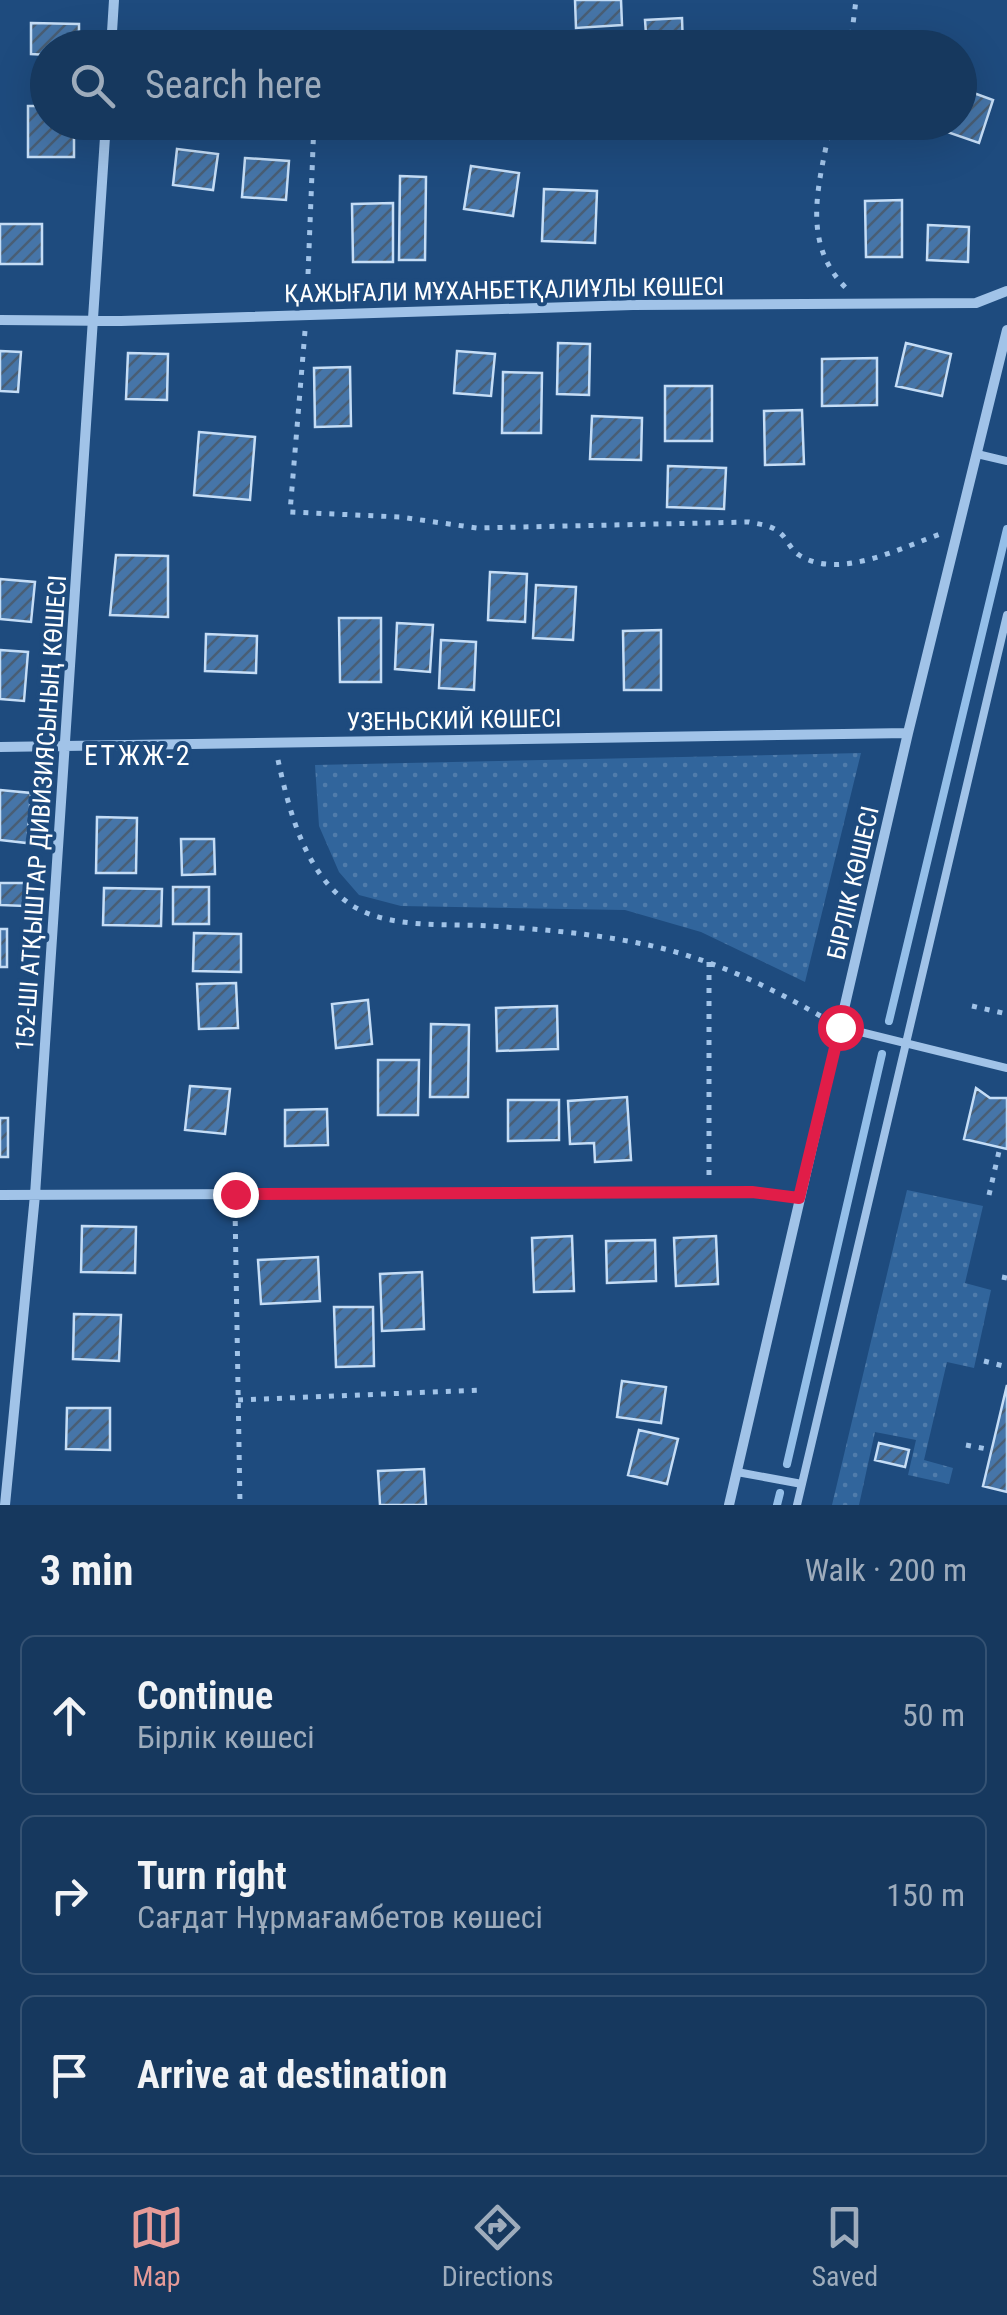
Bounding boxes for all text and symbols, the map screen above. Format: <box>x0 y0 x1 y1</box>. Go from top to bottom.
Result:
search box <box>30 30 977 140</box>
icon: search <box>65 58 120 113</box>
text: Search here <box>145 63 322 107</box>
street label: ҚАЖЫҒАЛИ МҰХАНБЕТҚАЛИҰЛЫ КӨШЕСІ <box>284 272 724 308</box>
street label: 152-ШІ АТҚЫШТАР ДИВИЗИЯСЫНЫҢ КӨШЕСІ <box>10 574 72 1052</box>
street label: УЗЕНЬСКИЙ КӨШЕСІ <box>346 704 562 736</box>
district label: ЕТЖЖ-2 <box>84 739 192 772</box>
street label: БІРЛІК КӨШЕСІ <box>821 804 885 962</box>
route start <box>818 1005 864 1051</box>
route end <box>213 1172 259 1218</box>
text: 3 min <box>40 1546 133 1595</box>
text: Walk · 200 m <box>805 1551 967 1589</box>
text: Continue <box>137 1674 273 1718</box>
icon: ahead <box>42 1688 97 1743</box>
text: 50 m <box>902 1696 965 1734</box>
text: Бірлік көшесі <box>137 1718 315 1756</box>
text: Turn right <box>137 1854 287 1898</box>
icon: right <box>42 1868 97 1923</box>
text: 150 m <box>886 1876 965 1914</box>
text: Сағдат Нұрмағамбетов көшесі <box>137 1898 543 1936</box>
icon: arrive <box>42 2048 97 2103</box>
text: Arrive at destination <box>137 2053 447 2097</box>
tab: Map <box>129 2200 184 2293</box>
tab: Directions <box>442 2200 554 2293</box>
tab: Saved <box>811 2200 878 2293</box>

